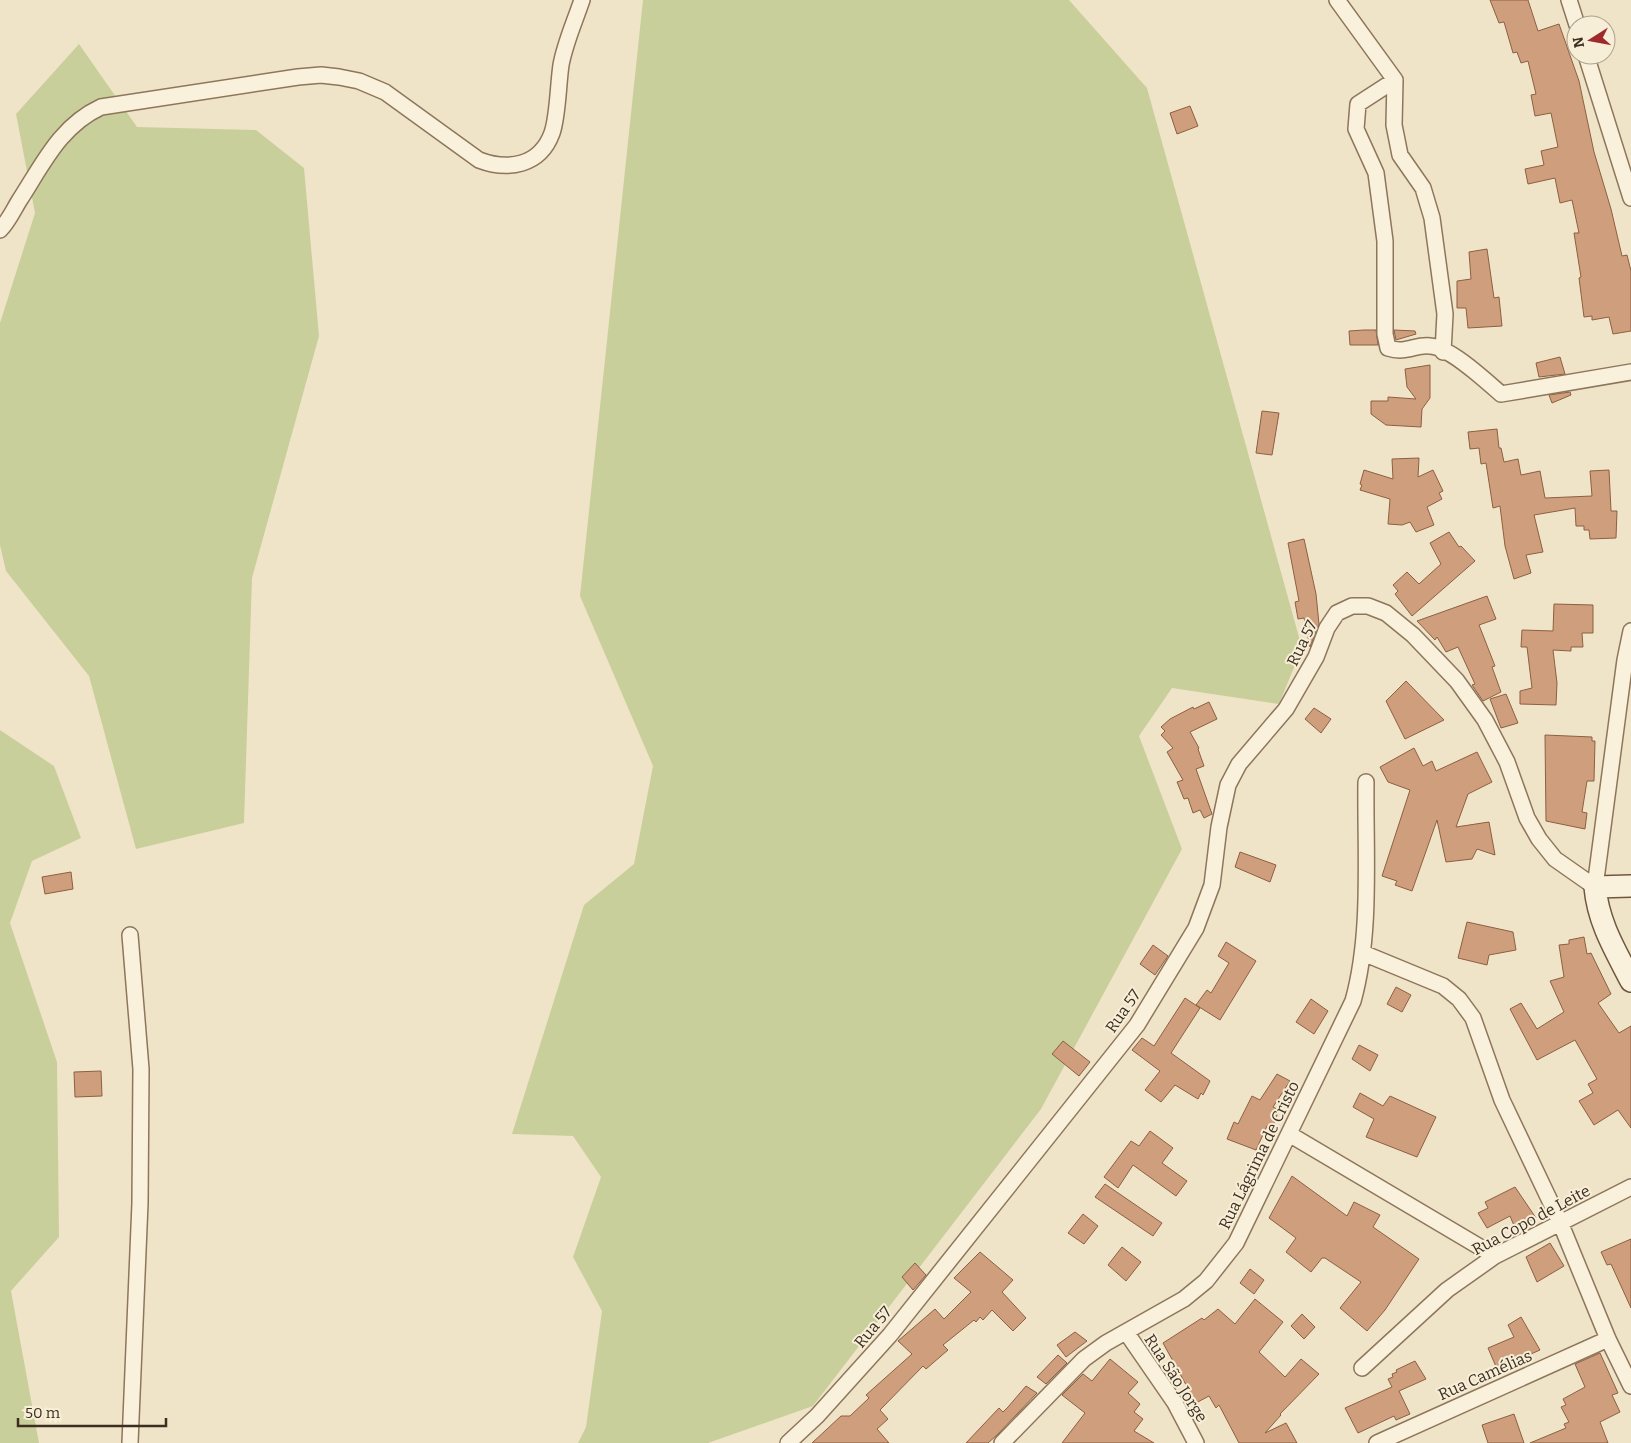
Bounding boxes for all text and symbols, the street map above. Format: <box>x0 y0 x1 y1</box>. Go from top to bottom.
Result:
north arrow <box>1566 15 1616 65</box>
text: N <box>1569 35 1588 49</box>
street label: Rua 57 <box>1283 617 1321 669</box>
street label: Rua 57 <box>1101 986 1145 1036</box>
street label: Rua Lágrima de Cristo <box>1215 1078 1303 1232</box>
street label: Rua Copo de Leite <box>1469 1181 1593 1259</box>
street label: Rua 57 <box>850 1302 896 1352</box>
street label: Rua São Jorge <box>1141 1330 1211 1426</box>
street label: Rua Camélias <box>1435 1346 1535 1404</box>
scale bar <box>18 1396 165 1428</box>
text: 50 m <box>25 1404 61 1422</box>

